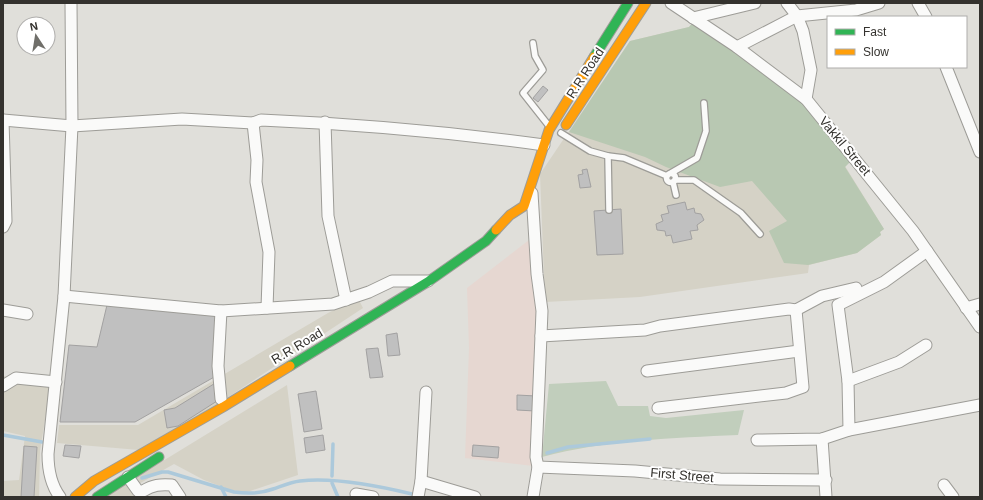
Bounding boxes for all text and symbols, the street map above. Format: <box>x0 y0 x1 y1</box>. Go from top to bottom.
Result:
north arrow <box>16 16 56 56</box>
legend <box>827 16 967 68</box>
text: N <box>29 20 39 33</box>
text: Fast <box>863 25 887 39</box>
street label: R.R Road <box>563 45 607 101</box>
text: Slow <box>863 45 889 59</box>
street label: Vakkil Street <box>816 114 874 179</box>
street label: R.R Road <box>269 325 325 367</box>
street label: First Street <box>650 465 715 485</box>

